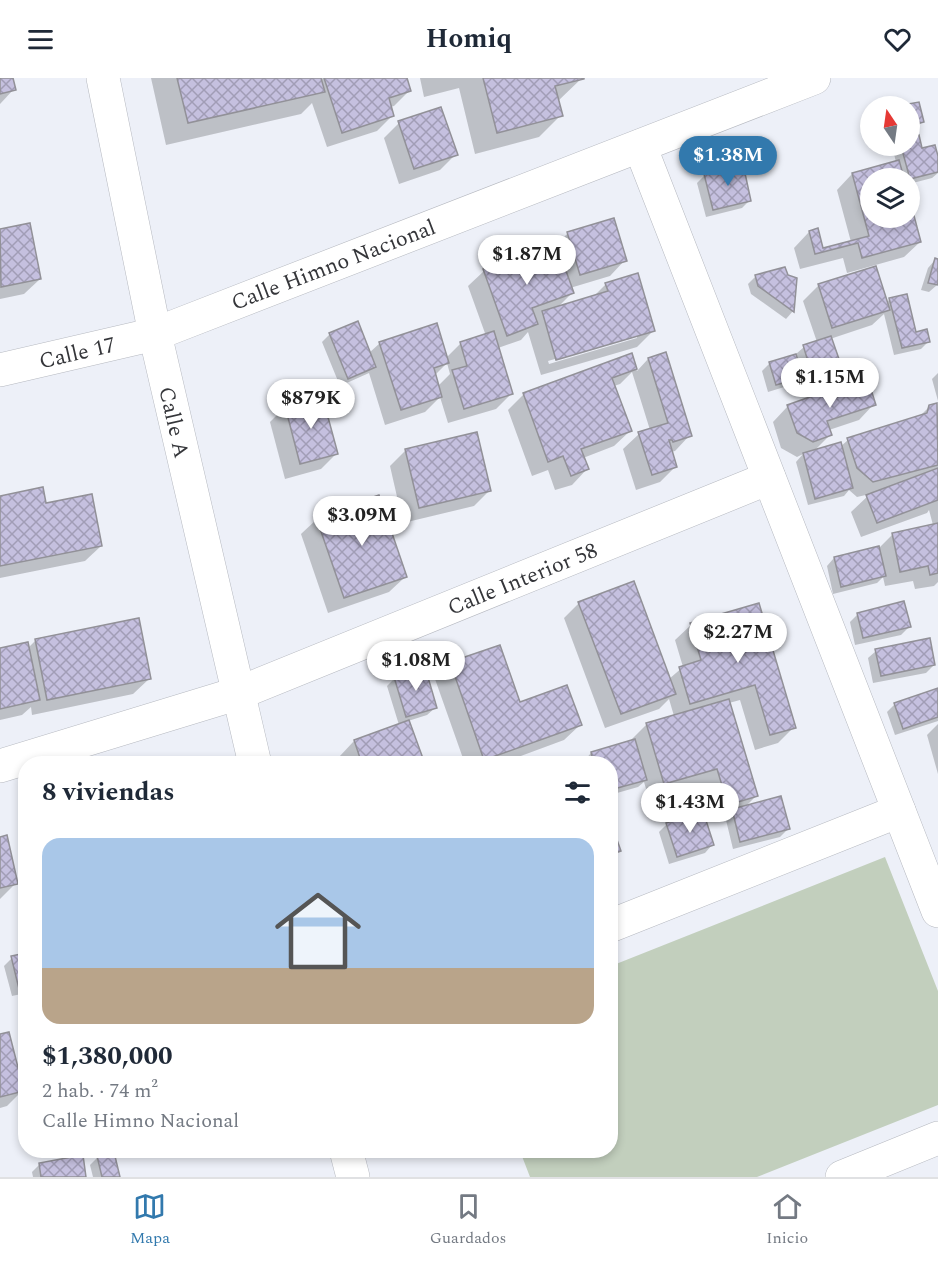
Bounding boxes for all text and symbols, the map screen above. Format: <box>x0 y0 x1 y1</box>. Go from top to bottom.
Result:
text: Homiq <box>426 18 512 60</box>
icon: menu <box>24 23 57 56</box>
icon: heart <box>881 23 914 56</box>
north arrow <box>860 96 920 156</box>
map controls <box>860 96 920 228</box>
pin: $1.38M <box>679 136 777 187</box>
text: $1.38M <box>693 140 763 170</box>
button: layers <box>860 168 920 228</box>
street label: Calle Himno Nacional <box>226 211 441 320</box>
pin: $1.87M <box>478 235 576 286</box>
text: $1.87M <box>492 239 562 269</box>
street label: Calle 17 <box>36 329 119 378</box>
pin: $1.15M <box>781 358 879 409</box>
text: $1.15M <box>795 362 865 392</box>
pin: $879K <box>269 379 353 430</box>
street label: Calle A <box>149 383 198 461</box>
text: $879K <box>281 383 341 413</box>
pin: $3.09M <box>313 496 411 547</box>
text: $3.09M <box>327 500 397 530</box>
street label: Calle Interior 58 <box>443 534 603 625</box>
pin: $2.27M <box>689 613 787 664</box>
text: $2.27M <box>703 617 773 647</box>
pin: $1.08M <box>367 641 465 692</box>
text: $1.08M <box>381 645 451 675</box>
text: 8 viviendas <box>42 772 175 812</box>
icon: filters <box>561 776 594 809</box>
pin: $1.43M <box>641 783 739 834</box>
text: $1.43M <box>655 787 725 817</box>
icon: home <box>264 877 372 985</box>
text: $1,380,000 <box>42 1036 173 1076</box>
text: 2 hab. · 74 m² <box>42 1076 158 1106</box>
text: Calle Himno Nacional <box>42 1106 239 1136</box>
tab: Mapa <box>130 1190 170 1250</box>
tab: Guardados <box>430 1190 507 1250</box>
tab: Inicio <box>766 1190 808 1250</box>

